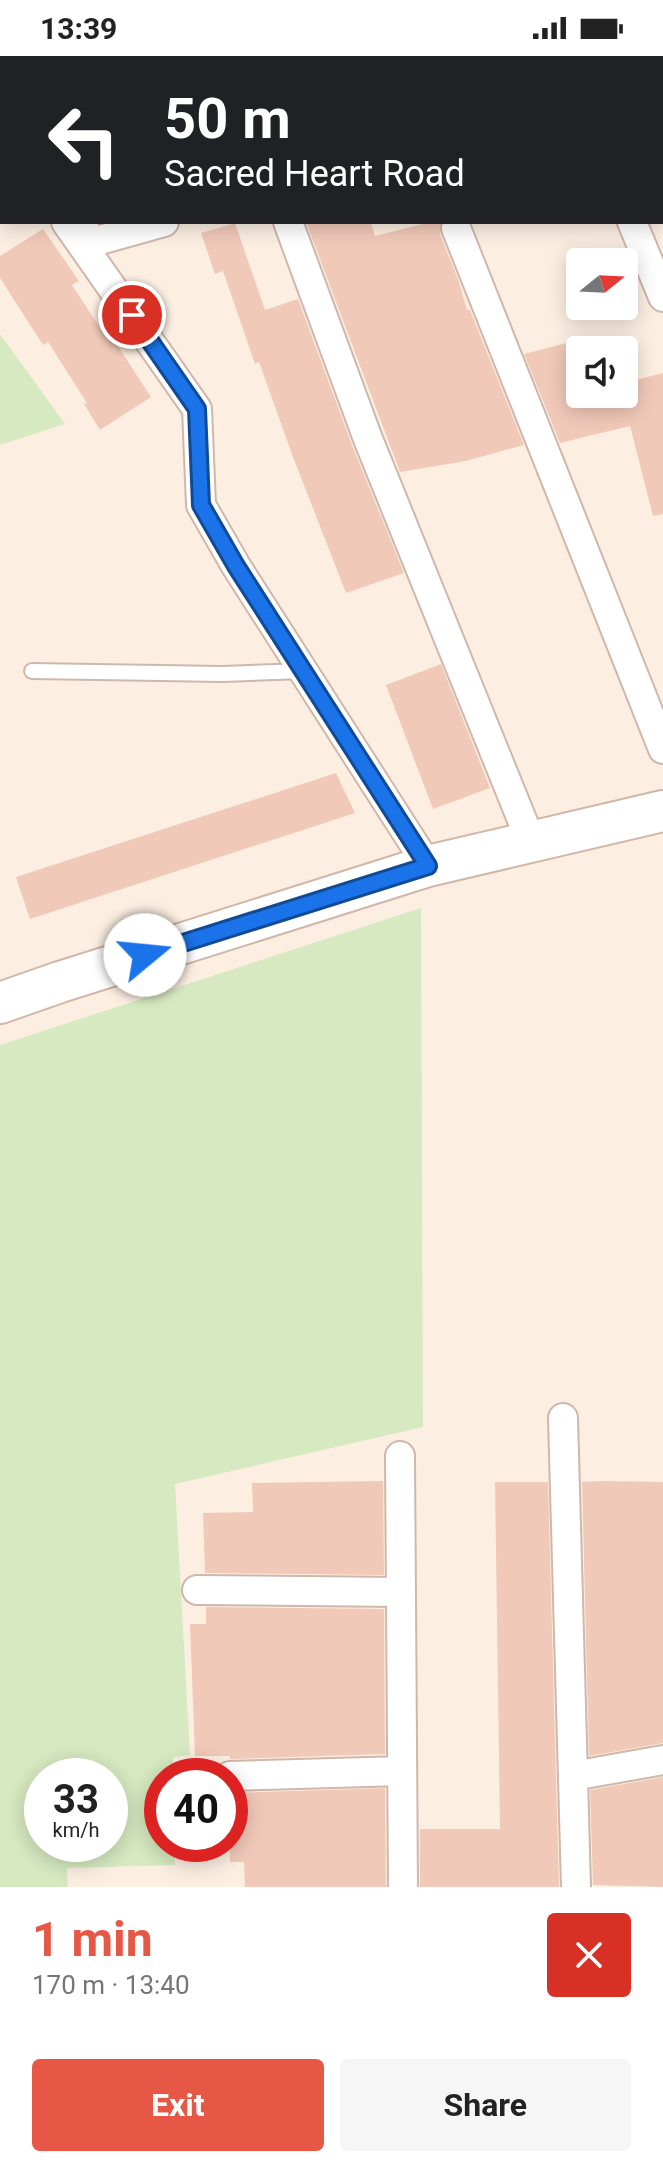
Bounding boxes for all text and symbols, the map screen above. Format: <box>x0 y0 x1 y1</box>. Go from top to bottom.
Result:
text: 13:39 <box>40 11 117 46</box>
text: 50 m <box>164 86 291 152</box>
icon: left <box>32 88 136 192</box>
text: Sacred Heart Road <box>164 153 465 195</box>
north arrow <box>566 248 638 320</box>
map controls <box>566 248 638 408</box>
pin <box>98 281 166 349</box>
icon: arrive <box>110 293 154 337</box>
button: sound <box>566 336 638 408</box>
position arrow <box>103 913 187 997</box>
speed limit sign: 40 <box>144 1758 248 1862</box>
text: 33 <box>53 1776 99 1823</box>
text: km/h <box>53 1818 99 1842</box>
text: 1 min <box>32 1911 153 1968</box>
button: close <box>547 1913 631 1997</box>
text: 170 m · 13:40 <box>32 1970 190 2000</box>
button: Exit <box>32 2059 324 2151</box>
button: Share <box>340 2059 631 2151</box>

